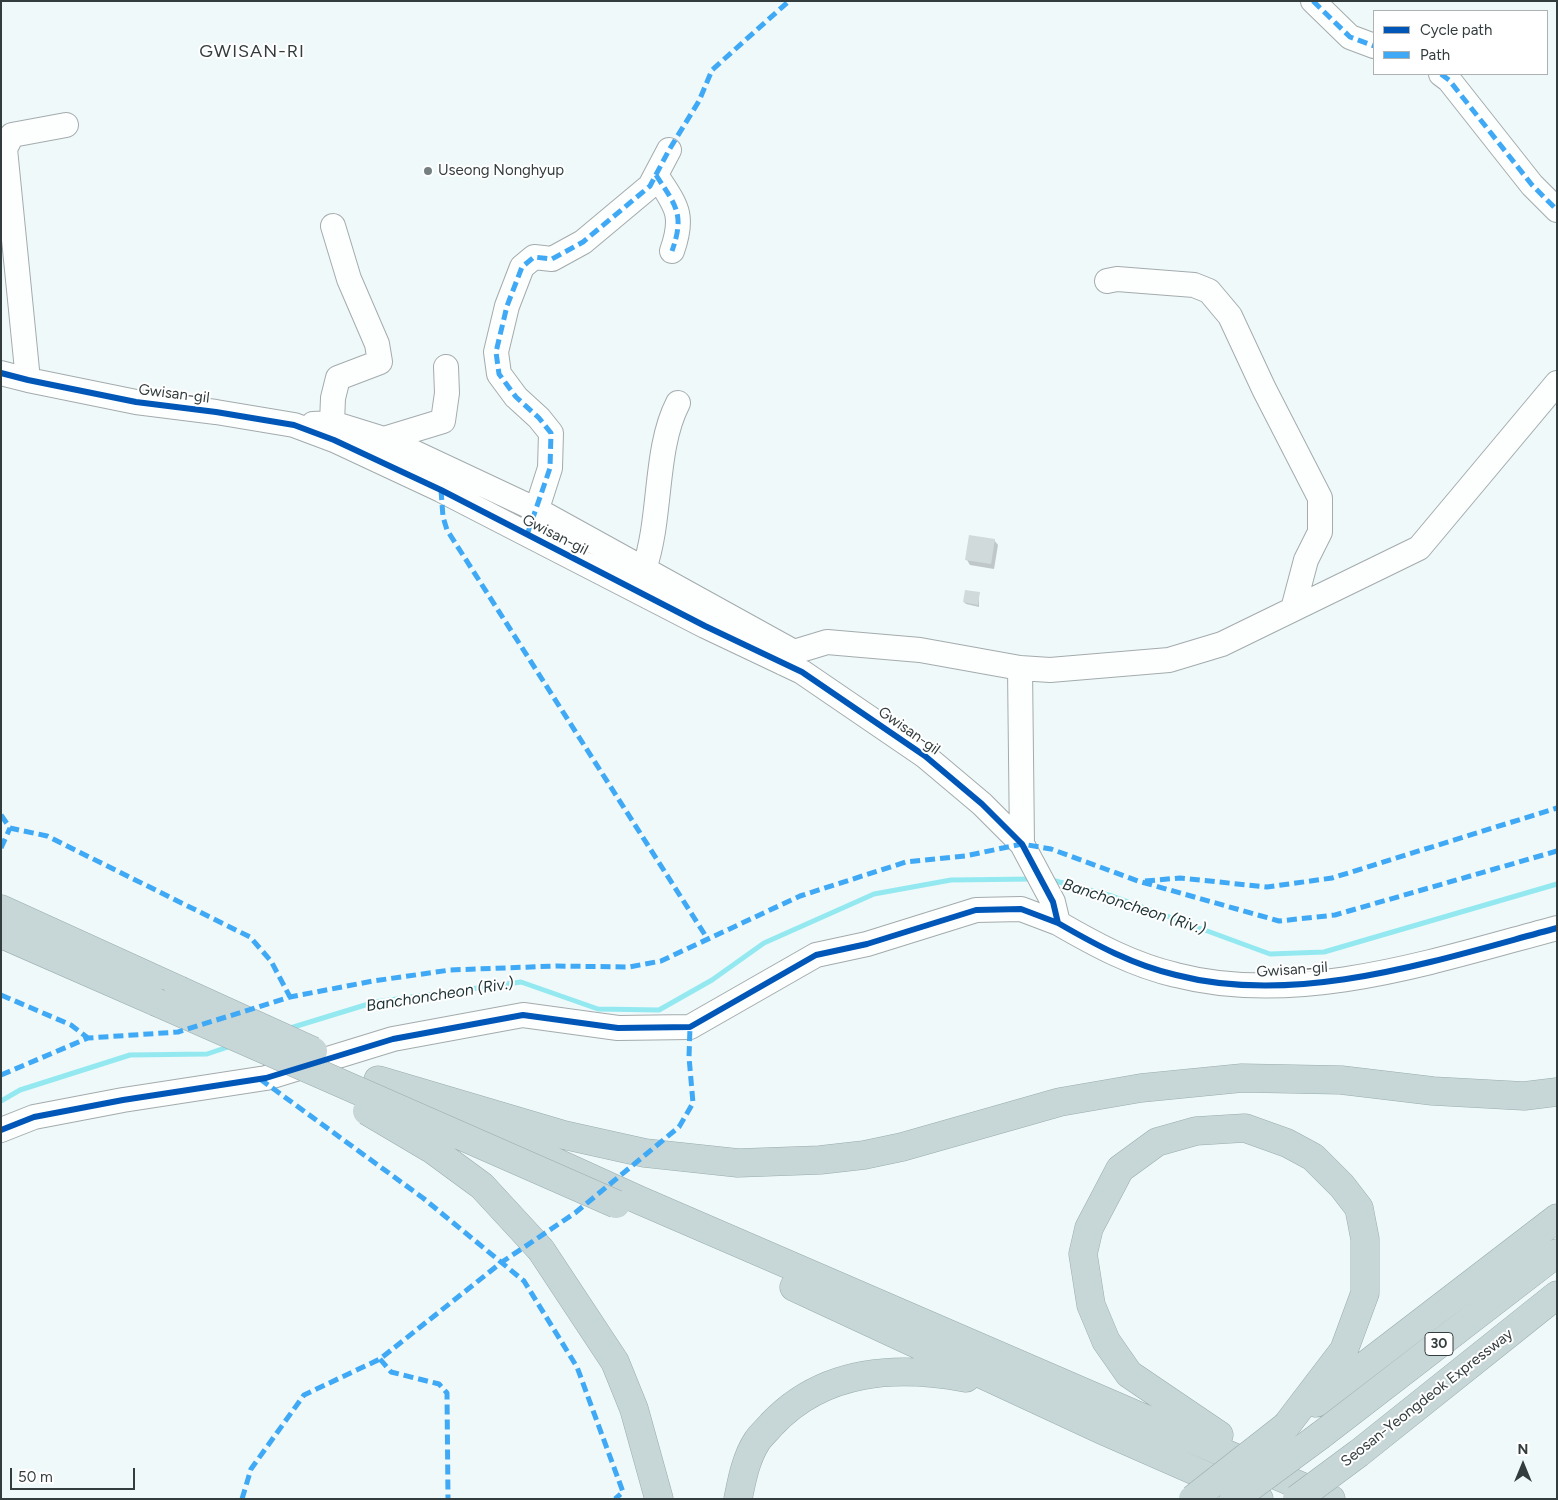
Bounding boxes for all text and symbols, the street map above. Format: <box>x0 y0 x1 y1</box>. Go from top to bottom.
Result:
legend <box>1373 10 1548 75</box>
text: Cycle path <box>1420 21 1492 39</box>
district label: GWISAN-RI <box>198 41 306 63</box>
text: Path <box>1420 46 1450 64</box>
place label: Useong Nonghyup <box>438 162 564 180</box>
marker: Useong Nonghyup <box>422 165 434 177</box>
street label: Gwisan-gil <box>137 381 211 407</box>
street label: Gwisan-gil <box>519 511 591 559</box>
street label: Gwisan-gil <box>875 703 943 759</box>
water label: Banchoncheon (Riv.) <box>1060 875 1208 939</box>
street label: Gwisan-gil <box>1256 959 1328 981</box>
water label: Banchoncheon (Riv.) <box>365 974 515 1016</box>
street label: Seosan-Yeongdeok Expressway <box>1337 1325 1517 1471</box>
road number: 30 <box>1425 1332 1453 1356</box>
north arrow <box>1498 1440 1548 1490</box>
text: N <box>1518 1441 1528 1458</box>
scale bar <box>12 1458 138 1490</box>
text: 50 m <box>18 1468 53 1486</box>

